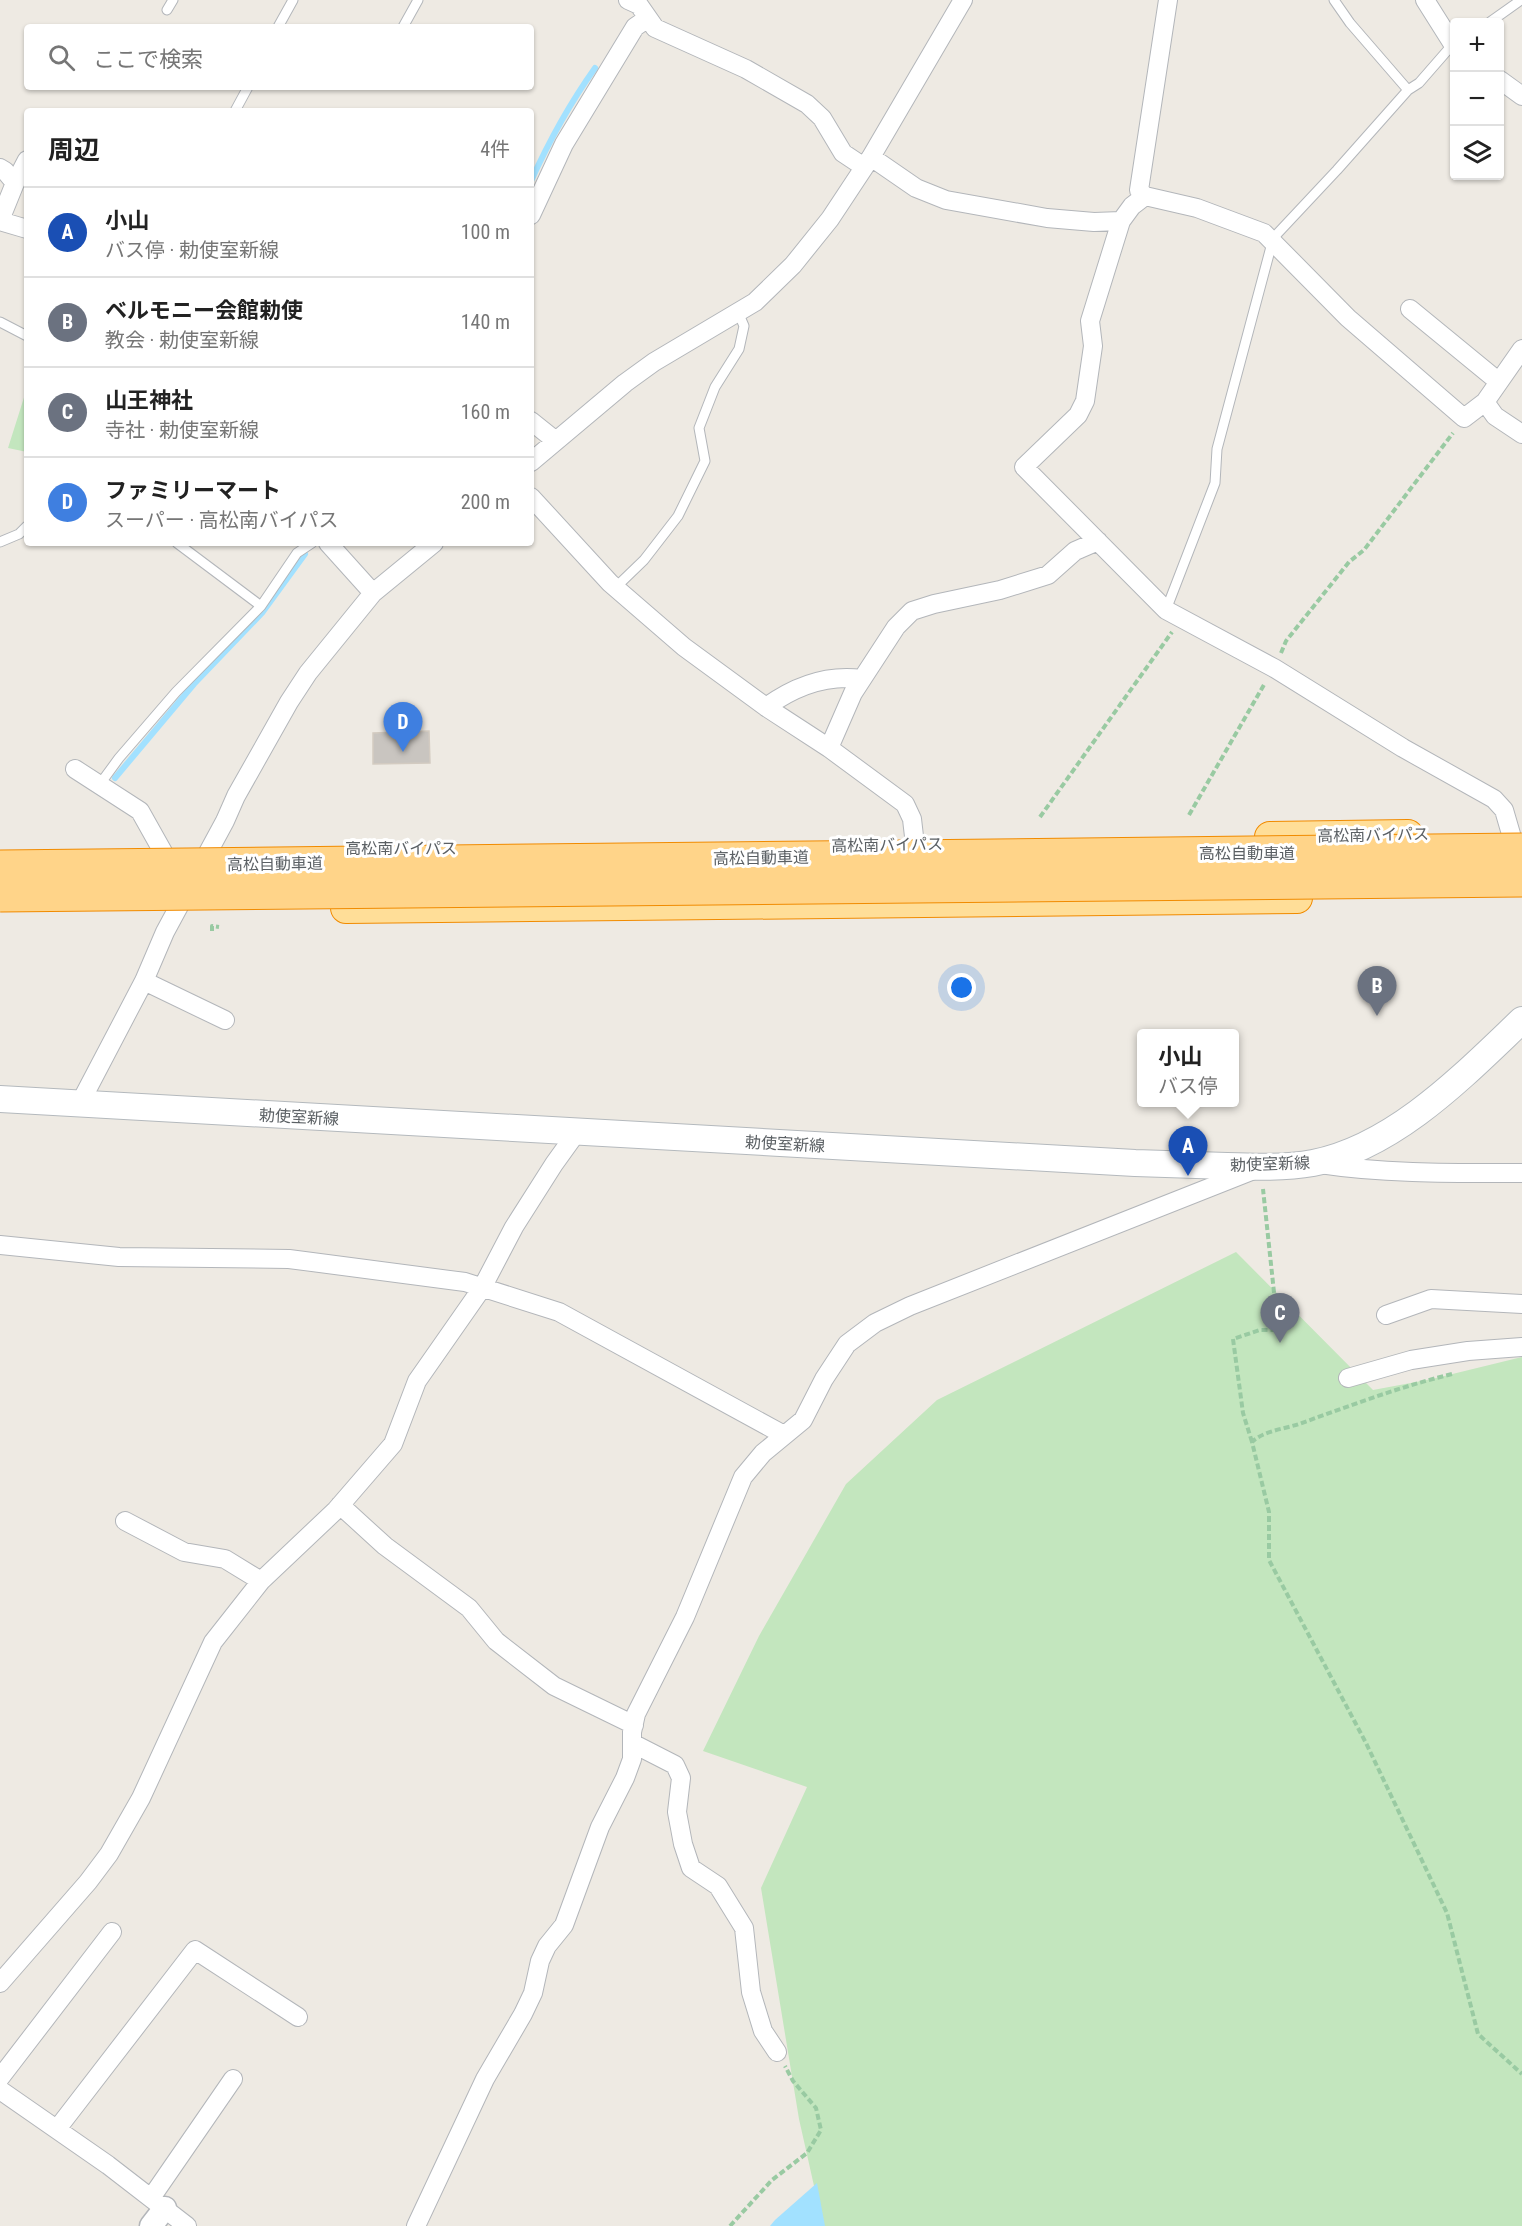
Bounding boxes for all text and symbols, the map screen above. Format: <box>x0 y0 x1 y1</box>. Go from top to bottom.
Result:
map controls <box>1450 18 1504 180</box>
button: + <box>1450 18 1504 72</box>
search box <box>24 24 534 90</box>
icon: search <box>45 41 78 74</box>
text: ここで検索 <box>93 47 203 72</box>
button: − <box>1450 72 1504 126</box>
button: layers <box>1450 126 1504 180</box>
text: 周辺 <box>48 135 100 165</box>
text: 4件 <box>480 137 510 161</box>
text: 小山 <box>105 208 149 233</box>
text: A <box>62 220 73 244</box>
text: 100 m <box>461 220 510 244</box>
text: バス停 · 勅使室新線 <box>105 238 279 262</box>
text: ベルモニー会館勅使 <box>105 298 303 323</box>
text: B <box>62 310 73 334</box>
text: 140 m <box>461 310 510 334</box>
text: 教会 · 勅使室新線 <box>105 328 259 352</box>
text: 山王神社 <box>105 388 193 413</box>
text: C <box>62 400 73 424</box>
text: 160 m <box>461 400 510 424</box>
text: 寺社 · 勅使室新線 <box>105 418 259 442</box>
text: ファミリーマート <box>105 478 281 503</box>
text: D <box>62 490 73 514</box>
text: 200 m <box>461 490 510 514</box>
text: スーパー · 高松南バイパス <box>105 508 338 532</box>
pin: D <box>384 702 422 752</box>
street label: 高松南バイパス <box>1317 825 1429 845</box>
street label: 高松南バイパス <box>831 835 943 855</box>
street label: 高松南バイパス <box>345 839 457 858</box>
street label: 高松自動車道 <box>1199 844 1295 863</box>
street label: 高松自動車道 <box>713 848 809 868</box>
street label: 高松自動車道 <box>227 854 323 874</box>
pin: B <box>1358 966 1396 1016</box>
your location <box>947 973 976 1002</box>
popup <box>1137 1029 1239 1107</box>
text: 小山 <box>1158 1044 1202 1069</box>
text: バス停 <box>1158 1074 1218 1098</box>
street label: 勅使室新線 <box>259 1105 339 1129</box>
pin: A <box>1168 1126 1208 1176</box>
street label: 勅使室新線 <box>745 1132 825 1156</box>
street label: 勅使室新線 <box>1230 1153 1310 1175</box>
pin: C <box>1260 1294 1300 1343</box>

